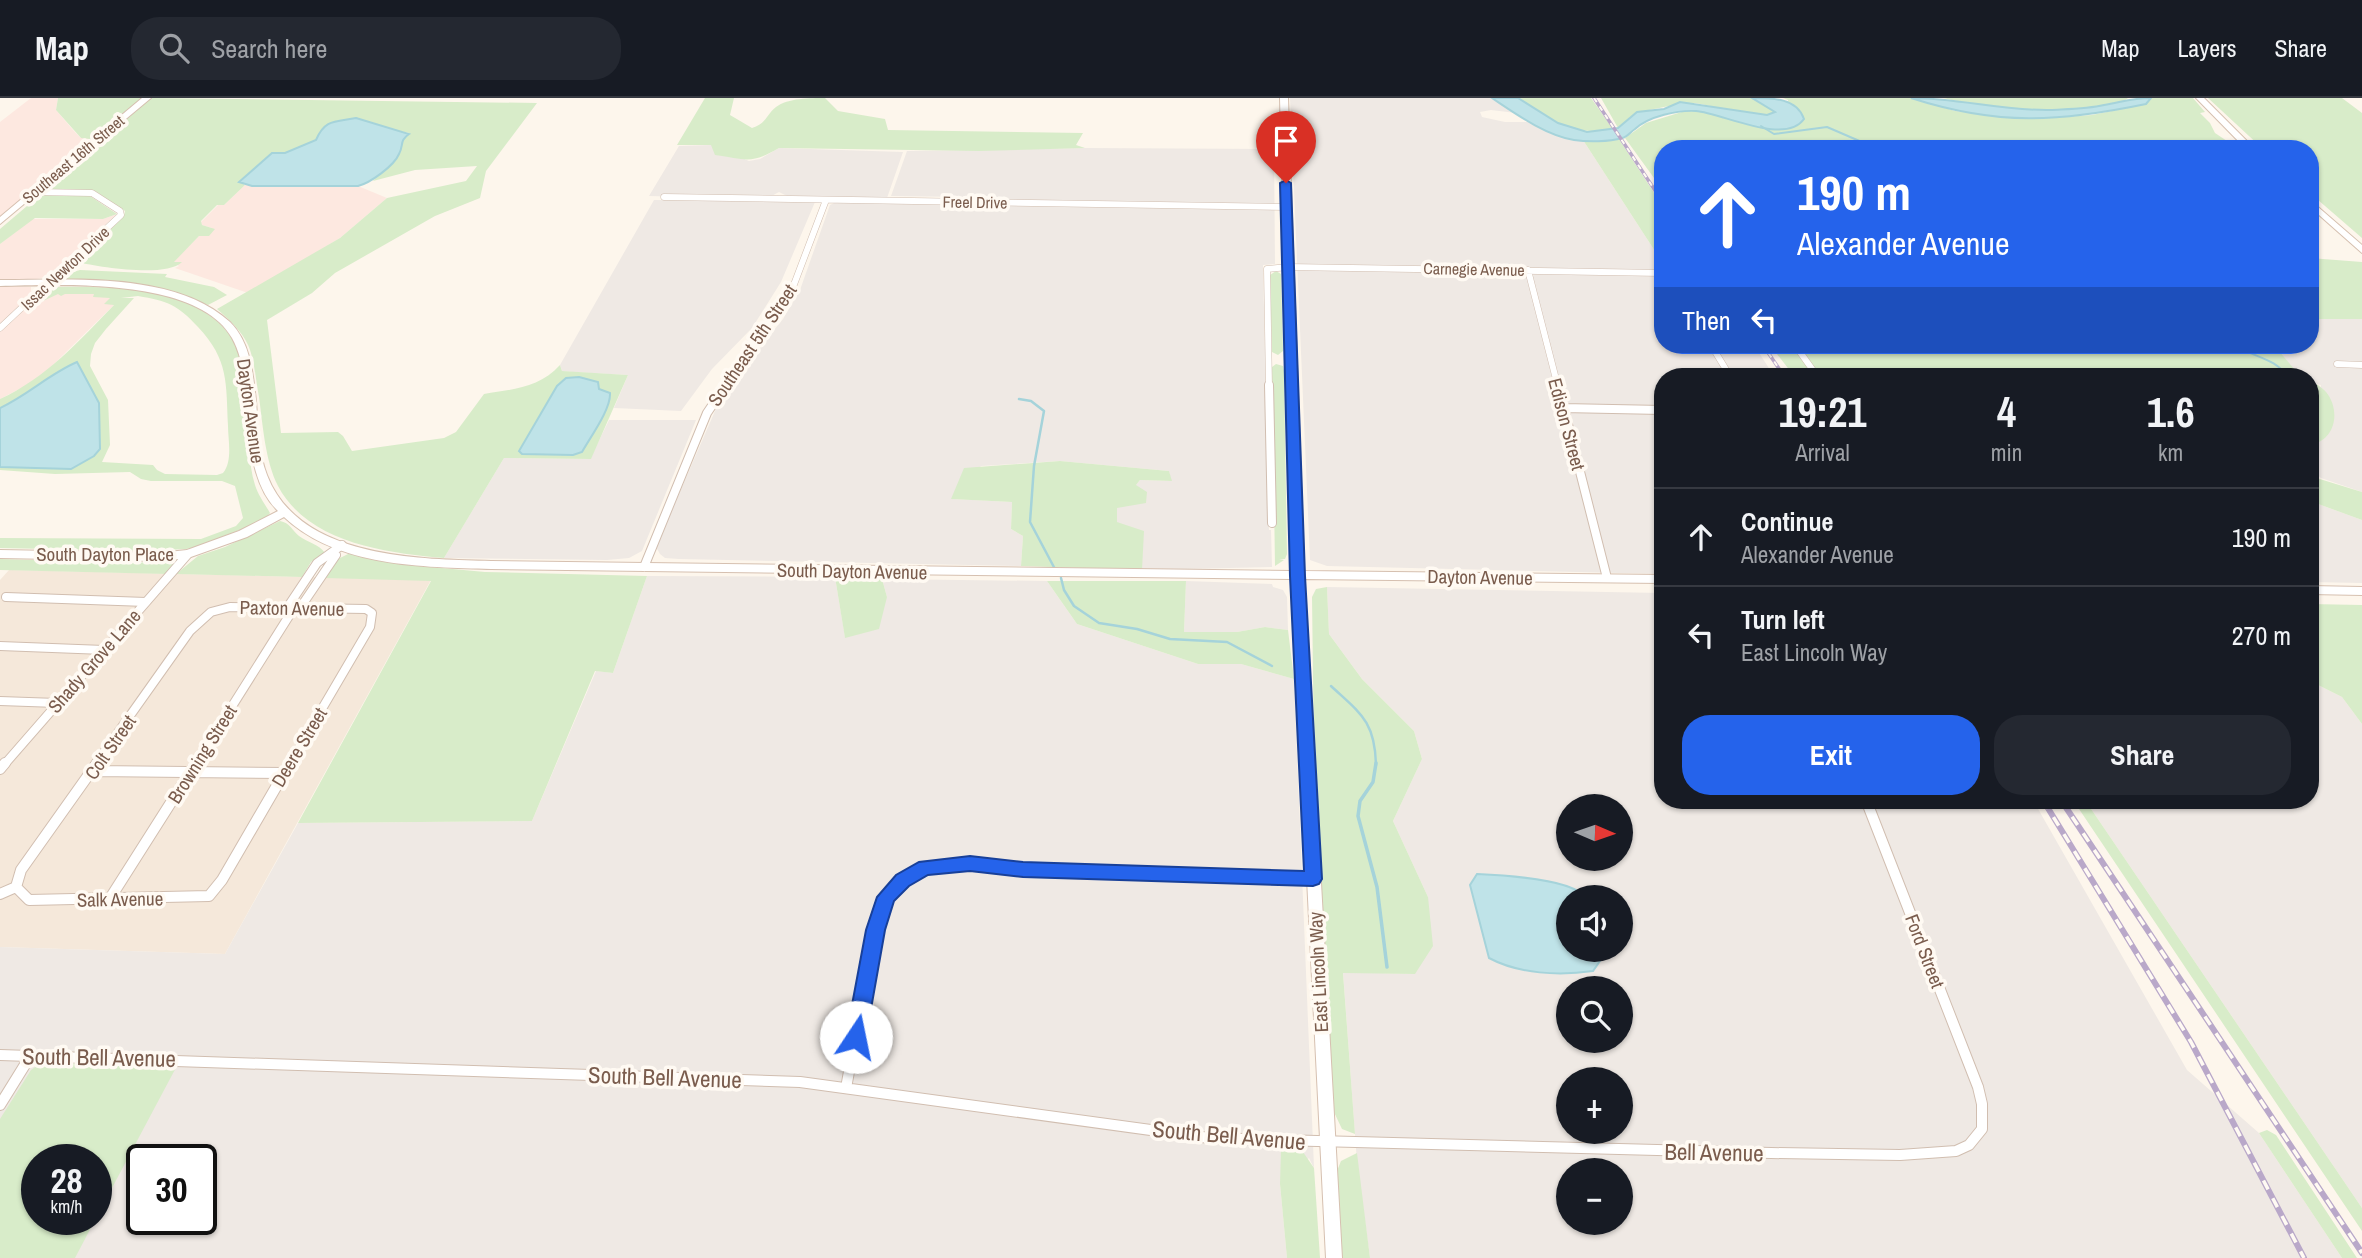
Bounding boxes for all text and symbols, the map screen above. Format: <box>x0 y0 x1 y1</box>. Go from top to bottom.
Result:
search box <box>131 17 621 80</box>
text: Map <box>35 26 89 70</box>
icon: search <box>155 29 193 67</box>
text: Search here <box>211 31 327 66</box>
text: Map <box>2101 32 2139 64</box>
text: Layers <box>2177 32 2236 64</box>
text: Share <box>2274 32 2327 64</box>
street label: Southeast 16th Street <box>17 110 129 208</box>
pin <box>1256 111 1316 183</box>
icon: arrive <box>1267 122 1305 160</box>
text: 190 m <box>1797 159 1911 225</box>
icon: ahead <box>1682 168 1773 259</box>
street label: Freel Drive <box>942 190 1008 214</box>
street label: Issac Newton Drive <box>16 221 114 315</box>
text: Alexander Avenue <box>1797 222 2010 265</box>
street label: Carnegie Avenue <box>1423 257 1525 281</box>
street label: Southeast 5th Street <box>701 278 803 411</box>
icon: left <box>1745 301 1783 339</box>
text: Then <box>1682 303 1731 338</box>
street label: Dayton Avenue <box>231 357 271 465</box>
street label: Edison Street <box>1542 375 1592 474</box>
text: 19:21 <box>1778 384 1866 440</box>
text: 4 <box>1997 384 2016 440</box>
text: 1.6 <box>2147 384 2195 440</box>
text: Arrival <box>1795 437 1850 468</box>
text: min <box>1991 437 2022 468</box>
text: km <box>2158 437 2183 468</box>
text: Continue <box>1741 504 1833 539</box>
icon: ahead <box>1682 518 1720 556</box>
text: 190 m <box>2232 520 2291 555</box>
text: Alexander Avenue <box>1741 539 1894 570</box>
street label: South Dayton Place <box>36 541 174 567</box>
street label: South Dayton Avenue <box>777 557 927 585</box>
street label: Dayton Avenue <box>1427 563 1533 591</box>
street label: Paxton Avenue <box>239 594 345 622</box>
text: Turn left <box>1741 602 1825 637</box>
street label: Shady Grove Lane <box>42 603 146 719</box>
icon: left <box>1682 616 1720 654</box>
text: 270 m <box>2232 618 2291 653</box>
text: East Lincoln Way <box>1741 637 1887 668</box>
street label: Browning Street <box>161 699 243 808</box>
street label: Deere Street <box>265 702 333 792</box>
street label: Colt Street <box>78 709 142 785</box>
button: Exit <box>1682 715 1980 795</box>
button: Share <box>1994 715 2291 795</box>
north arrow <box>1556 794 1633 872</box>
map controls <box>1556 794 1633 1235</box>
street label: Salk Avenue <box>77 885 163 913</box>
button: sound <box>1556 885 1633 962</box>
street label: Ford Street <box>1899 910 1951 992</box>
street label: East Lincoln Way <box>1302 911 1334 1033</box>
button: search <box>1556 976 1633 1053</box>
position arrow <box>819 1000 893 1074</box>
street label: South Bell Avenue <box>22 1040 176 1074</box>
street label: South Bell Avenue <box>588 1059 742 1095</box>
button: + <box>1556 1067 1633 1144</box>
street label: South Bell Avenue <box>1151 1113 1307 1157</box>
street label: Bell Avenue <box>1664 1136 1764 1168</box>
speed limit sign: 30 <box>126 1144 217 1235</box>
text: 28 <box>51 1157 82 1204</box>
button: − <box>1556 1158 1633 1235</box>
text: km/h <box>51 1194 83 1219</box>

